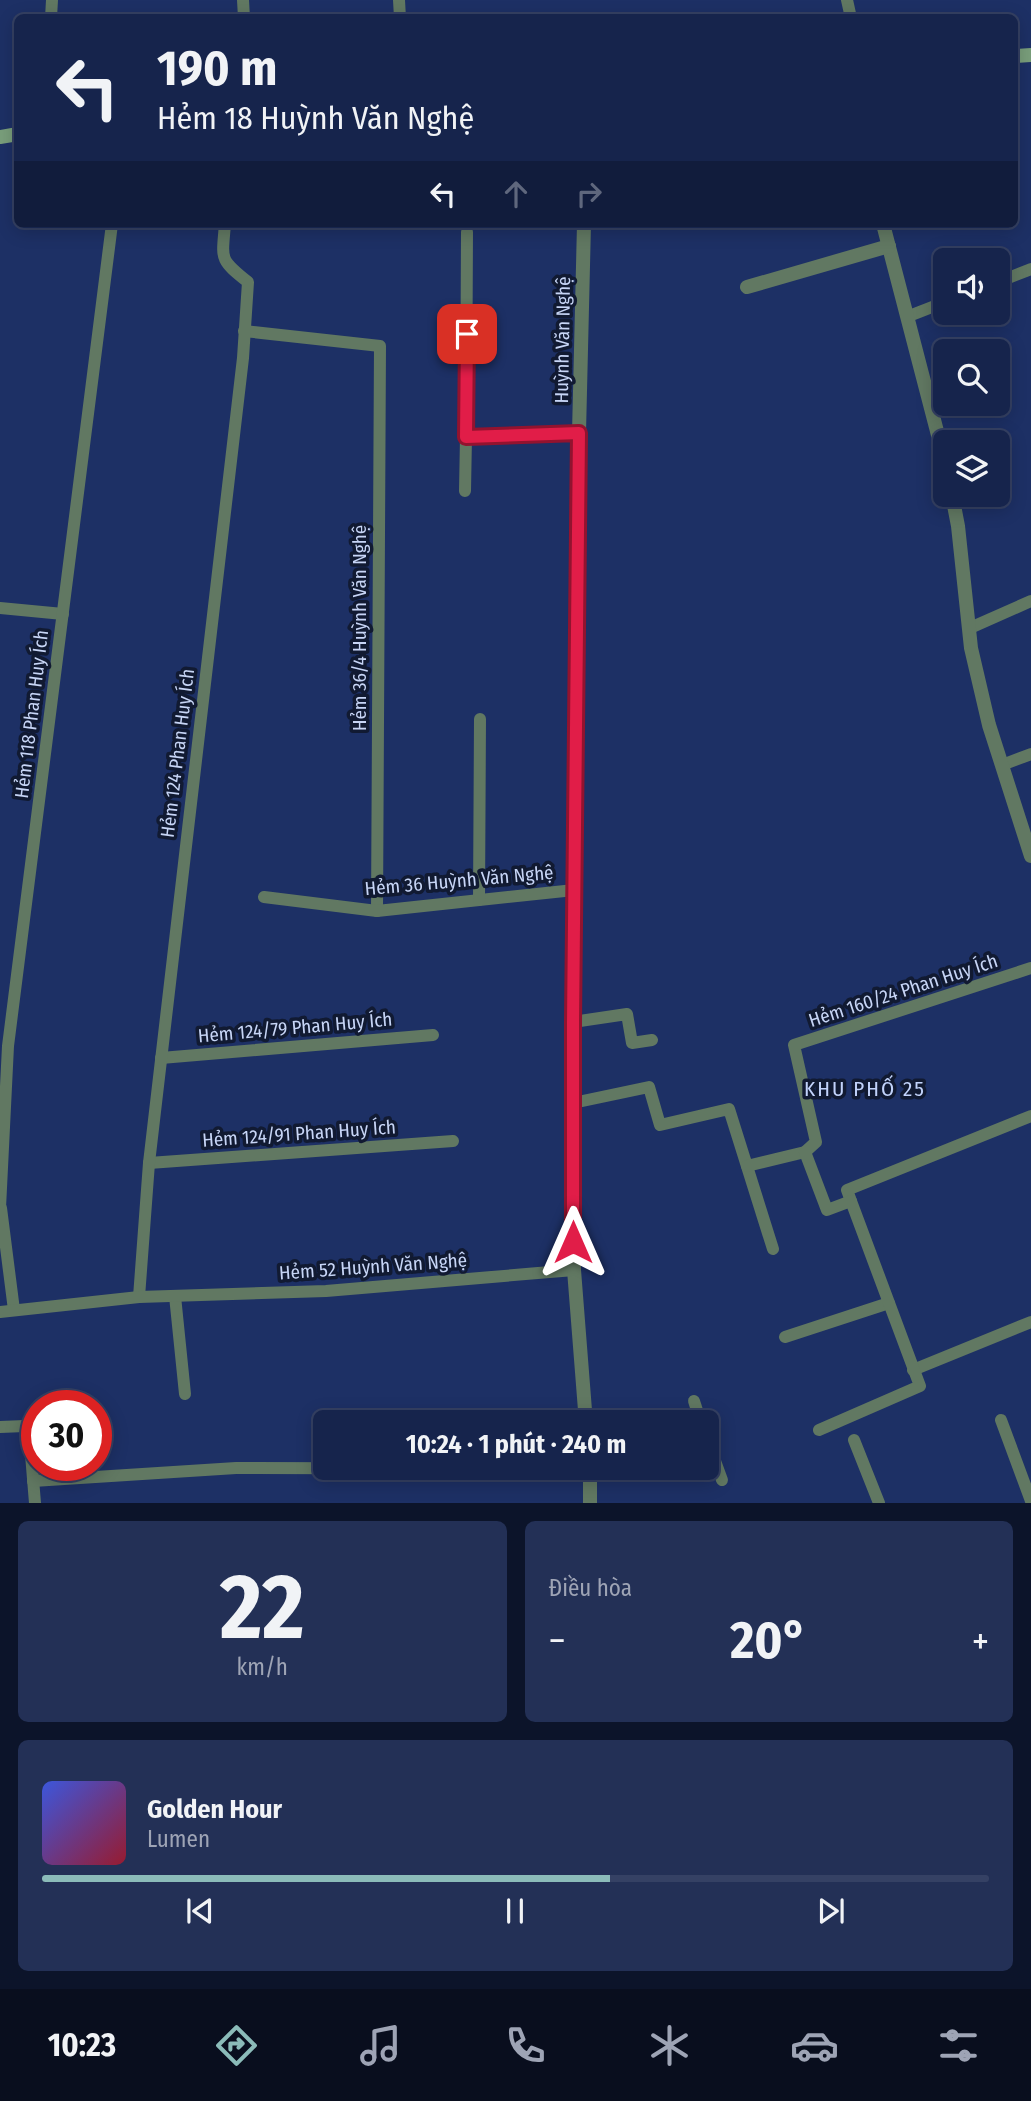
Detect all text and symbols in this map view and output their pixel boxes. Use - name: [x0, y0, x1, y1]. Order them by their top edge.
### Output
- text: 190 m: [157, 39, 277, 98]
- icon: left: [42, 42, 133, 133]
- text: Hẻm 18 Huỳnh Văn Nghệ: [157, 99, 474, 137]
- icon: left: [424, 175, 462, 213]
- icon: ahead: [497, 175, 535, 213]
- icon: right: [570, 175, 608, 213]
- map controls: [933, 248, 1010, 507]
- button: sound: [933, 248, 1010, 325]
- street label: Huỳnh Văn Nghệ: [550, 276, 575, 404]
- pin: [437, 304, 497, 364]
- icon: arrive: [448, 315, 486, 353]
- button: search: [933, 339, 1010, 416]
- button: layers: [933, 430, 1010, 507]
- street label: Hẻm 36/4 Huỳnh Văn Nghệ: [348, 525, 371, 731]
- street label: Hẻm 118 Phan Huy Ích: [10, 629, 53, 800]
- street label: Hẻm 124 Phan Huy Ích: [156, 667, 199, 839]
- street label: Hẻm 36 Huỳnh Văn Nghệ: [364, 861, 554, 900]
- street label: Hẻm 160/24 Phan Huy Ích: [806, 949, 1001, 1032]
- street label: Hẻm 124/79 Phan Huy Ích: [197, 1008, 393, 1047]
- district label: KHU PHỐ 25: [804, 1075, 926, 1102]
- street label: Hẻm 124/91 Phan Huy Ích: [201, 1115, 397, 1152]
- position arrow: [536, 1205, 610, 1279]
- street label: Hẻm 52 Huỳnh Văn Nghệ: [278, 1248, 468, 1285]
- speed limit sign: 30: [21, 1390, 112, 1481]
- text: 10:24 · 1 phút · 240 m: [406, 1429, 626, 1460]
- text: 22: [220, 1553, 304, 1662]
- text: Điều hòa: [549, 1574, 632, 1602]
- text: 20°: [730, 1609, 807, 1672]
- text: −: [549, 1618, 566, 1664]
- text: +: [972, 1618, 989, 1664]
- text: km/h: [237, 1653, 288, 1681]
- text: Golden Hour: [147, 1794, 282, 1825]
- text: Lumen: [147, 1825, 210, 1853]
- icon: previous: [181, 1892, 219, 1930]
- icon: pause: [496, 1892, 534, 1930]
- icon: next: [812, 1892, 850, 1930]
- icon: directions: [212, 2021, 261, 2070]
- icon: music: [356, 2021, 405, 2070]
- icon: phone: [501, 2021, 550, 2070]
- icon: climate: [645, 2021, 694, 2070]
- icon: car: [790, 2021, 839, 2070]
- icon: filters: [934, 2021, 983, 2070]
- text: 10:23: [48, 2026, 116, 2064]

